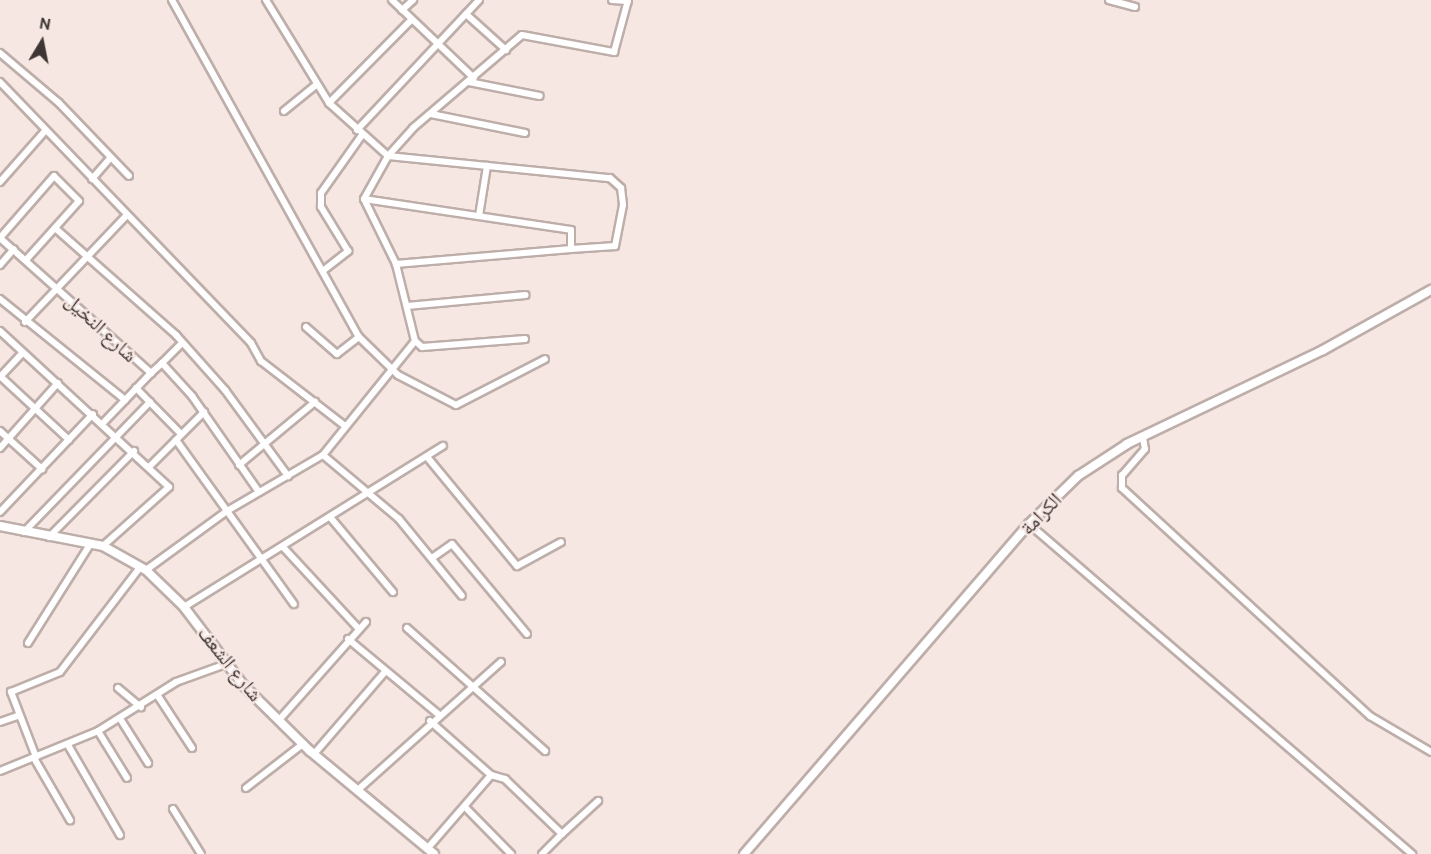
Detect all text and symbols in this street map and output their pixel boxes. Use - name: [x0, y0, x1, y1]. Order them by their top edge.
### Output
- north arrow: [12, 12, 72, 72]
- text: N: [38, 13, 52, 34]
- street label: شارع النخيل: [60, 289, 142, 367]
- street label: الكرامة: [1015, 488, 1067, 540]
- street label: شارع الشعف: [193, 622, 267, 706]

